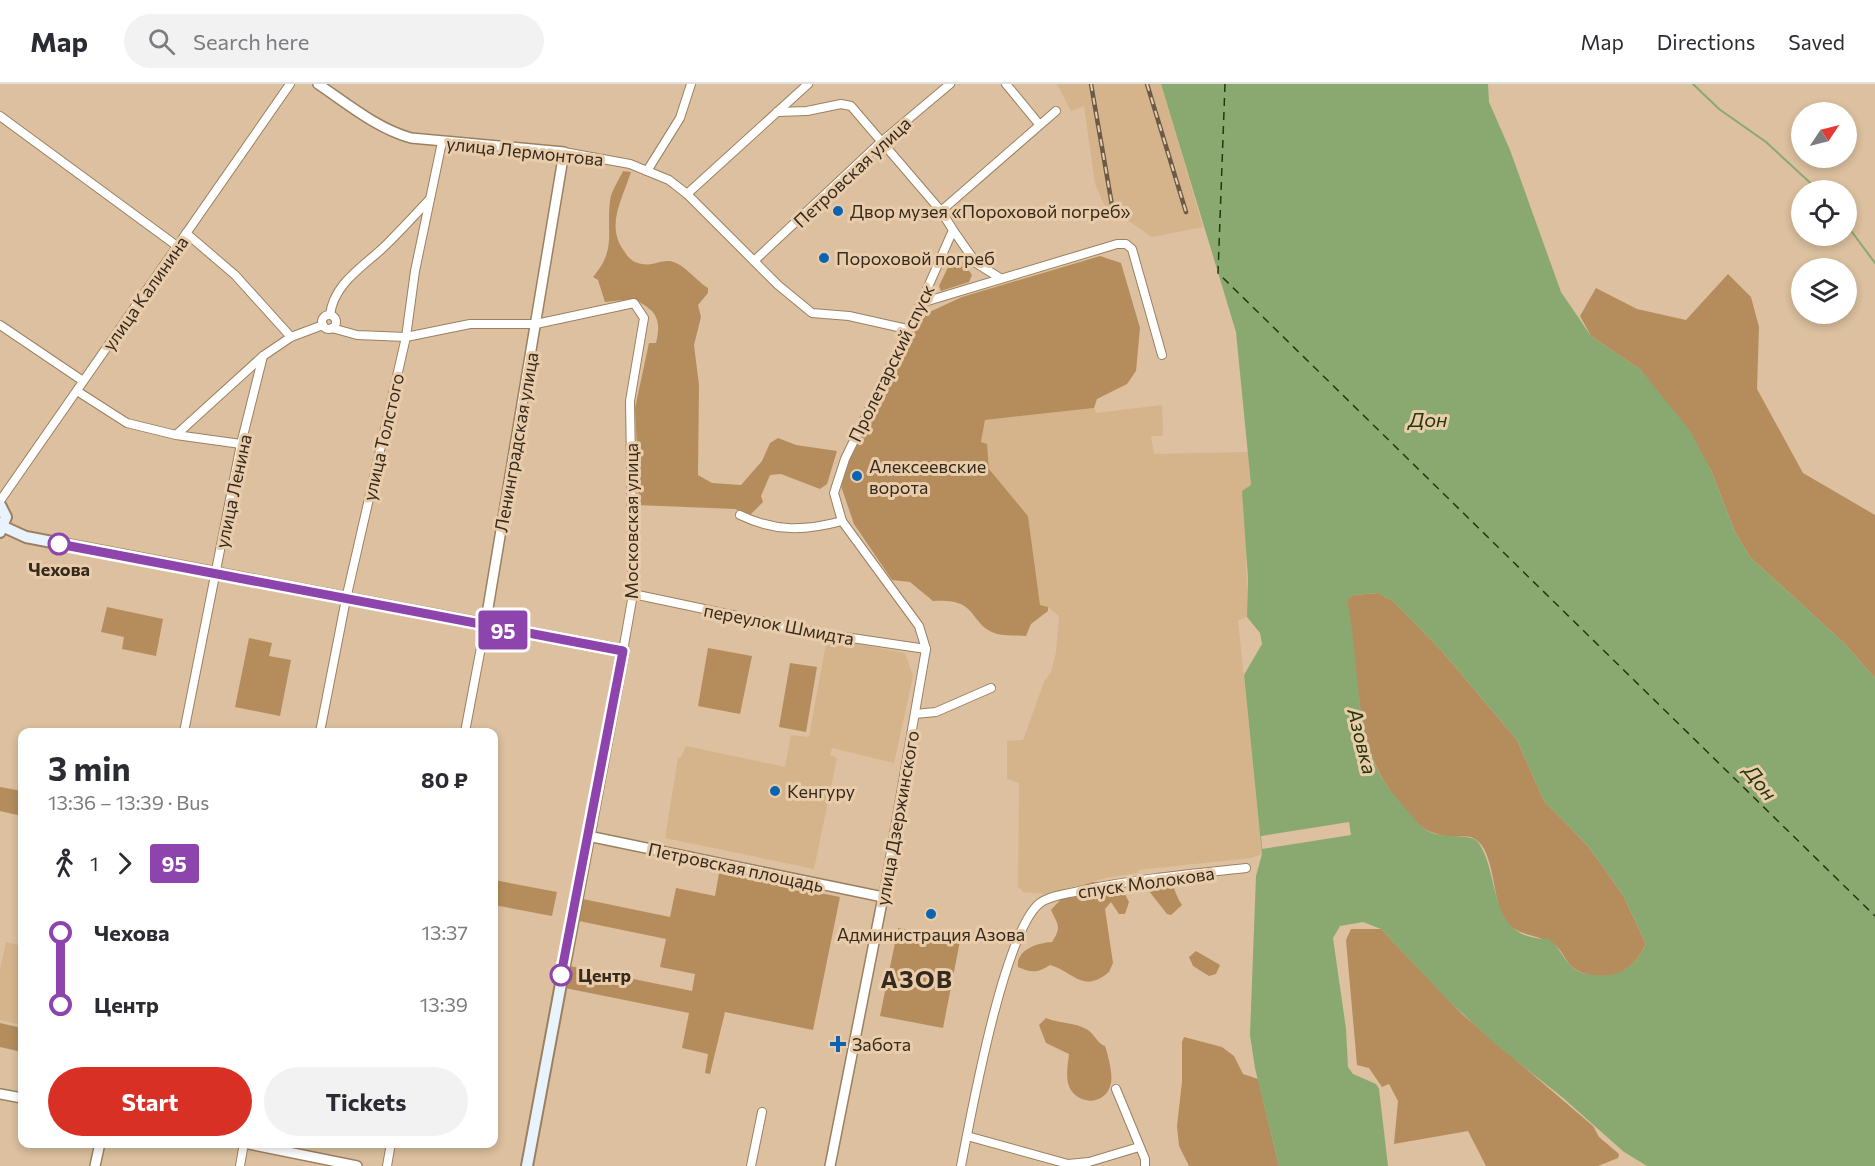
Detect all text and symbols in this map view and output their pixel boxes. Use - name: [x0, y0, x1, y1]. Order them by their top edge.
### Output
- search box: [124, 14, 544, 68]
- text: Map: [30, 24, 88, 58]
- icon: search: [145, 25, 178, 58]
- text: Search here: [193, 28, 309, 55]
- text: Map: [1581, 29, 1624, 54]
- text: Directions: [1657, 29, 1755, 54]
- text: Saved: [1788, 29, 1845, 54]
- north arrow: [1791, 102, 1857, 168]
- map controls: [1791, 102, 1857, 324]
- street label: Петровская улица: [789, 112, 915, 232]
- street label: улица Лермонтова: [445, 132, 605, 170]
- button: locate: [1791, 180, 1857, 246]
- place label: Двор музея «Пороховой погреб»: [850, 200, 1130, 222]
- marker: Двор музея «Пороховой погреб»: [831, 204, 845, 218]
- street label: улица Калинина: [97, 231, 193, 355]
- place label: Пороховой погреб: [836, 247, 995, 269]
- marker: Пороховой погреб: [817, 251, 831, 265]
- button: layers: [1791, 258, 1857, 324]
- street label: Пролетарский спуск: [843, 281, 939, 445]
- street label: Ленинградская улица: [489, 350, 543, 534]
- street label: улица Толстого: [358, 371, 408, 503]
- water label: Дон: [1406, 407, 1448, 431]
- street label: улица Ленина: [210, 432, 256, 550]
- street label: Московская улица: [620, 443, 642, 599]
- place label: Алексеевские ворота: [869, 455, 986, 498]
- marker: Алексеевские ворота: [850, 469, 864, 483]
- marker: Чехова: [48, 533, 70, 555]
- place label: Чехова: [28, 558, 90, 580]
- street label: переулок Шмидта: [702, 599, 856, 649]
- line badge: 95: [476, 610, 530, 650]
- text: 95: [490, 618, 516, 643]
- water label: Азовка: [1343, 705, 1383, 776]
- street label: улица Дзержинского: [871, 729, 923, 907]
- text: 3 min: [48, 747, 131, 788]
- water label: Дон: [1738, 758, 1782, 805]
- text: 80 ₽: [421, 766, 468, 793]
- place label: Кенгуру: [787, 780, 855, 802]
- marker: Кенгуру: [768, 784, 782, 798]
- text: 13:36 – 13:39 · Bus: [48, 790, 209, 814]
- street label: Петровская площадь: [646, 838, 826, 896]
- icon: walk: [48, 847, 81, 880]
- icon: forward: [108, 847, 141, 880]
- text: 1: [90, 851, 99, 875]
- text: 95: [162, 851, 187, 876]
- street label: спуск Молокова: [1076, 862, 1216, 902]
- marker: Администрация Азова: [924, 907, 938, 921]
- text: Чехова: [94, 919, 169, 946]
- text: 13:37: [421, 920, 468, 944]
- place label: Администрация Азова: [837, 923, 1025, 945]
- marker: Центр: [550, 964, 572, 986]
- place label: Центр: [578, 964, 631, 986]
- district label: АЗОВ: [881, 964, 953, 993]
- text: Центр: [94, 991, 159, 1018]
- text: 13:39: [420, 992, 468, 1016]
- place label: Забота: [852, 1033, 911, 1055]
- marker: Забота: [829, 1035, 847, 1053]
- button: Start: [48, 1067, 252, 1136]
- button: Tickets: [264, 1067, 468, 1136]

